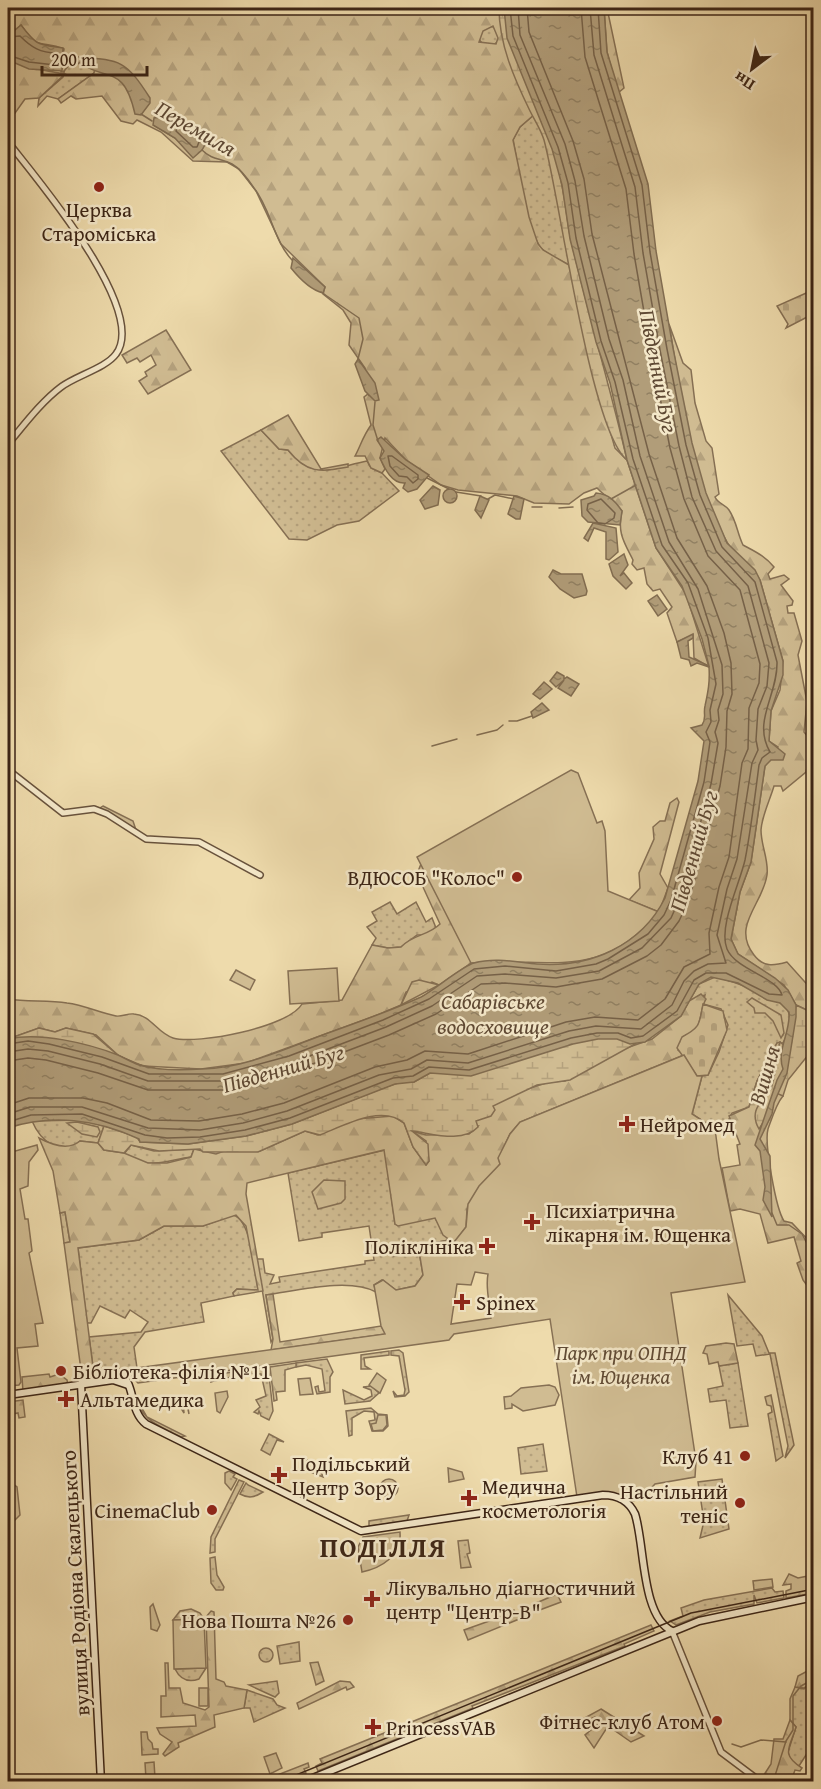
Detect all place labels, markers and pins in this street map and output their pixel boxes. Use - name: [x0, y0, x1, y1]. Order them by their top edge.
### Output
- marker: Церква Староміська: [92, 180, 106, 194]
- place label: Церква Староміська: [42, 194, 156, 249]
- place label: ВДЮСОБ "Колос": [347, 862, 505, 893]
- marker: ВДЮСОБ "Колос": [510, 870, 524, 884]
- place label: Нейромед: [640, 1109, 735, 1140]
- marker: Нейромед: [618, 1115, 636, 1133]
- place label: Психіатрична лікарня ім. Ющенка: [546, 1195, 731, 1250]
- marker: Психіатрична лікарня ім. Ющенка: [523, 1213, 541, 1231]
- place label: Поліклініка: [365, 1231, 474, 1262]
- marker: Поліклініка: [478, 1237, 496, 1255]
- place label: Spinex: [476, 1287, 536, 1318]
- marker: Spinex: [453, 1293, 471, 1311]
- place label: Бібліотека-філія №11: [73, 1356, 271, 1387]
- marker: Бібліотека-філія №11: [54, 1364, 68, 1378]
- place label: Альтамедика: [80, 1384, 204, 1415]
- marker: Альтамедика: [57, 1390, 75, 1408]
- place label: Клуб 41: [662, 1441, 733, 1472]
- place label: Подільський Центр Зору: [292, 1448, 410, 1503]
- marker: Клуб 41: [738, 1449, 752, 1463]
- marker: Подільський Центр Зору: [270, 1466, 288, 1484]
- place label: Медична косметологія: [482, 1471, 607, 1526]
- place label: Настільний теніс: [620, 1476, 728, 1531]
- marker: Медична косметологія: [460, 1489, 478, 1507]
- place label: CinemaClub: [94, 1495, 200, 1526]
- marker: Настільний теніс: [733, 1496, 747, 1510]
- marker: CinemaClub: [205, 1503, 219, 1517]
- place label: Лікувально діагностичний центр "Центр-В": [386, 1572, 636, 1627]
- marker: Лікувально діагностичний центр "Центр-В": [363, 1590, 381, 1608]
- place label: Нова Пошта №26: [182, 1605, 336, 1636]
- marker: Нова Пошта №26: [341, 1613, 355, 1627]
- place label: Фітнес-клуб Атом: [540, 1706, 705, 1737]
- place label: PrincessVAB: [386, 1712, 496, 1743]
- marker: Фітнес-клуб Атом: [710, 1714, 724, 1728]
- marker: PrincessVAB: [364, 1718, 382, 1736]

